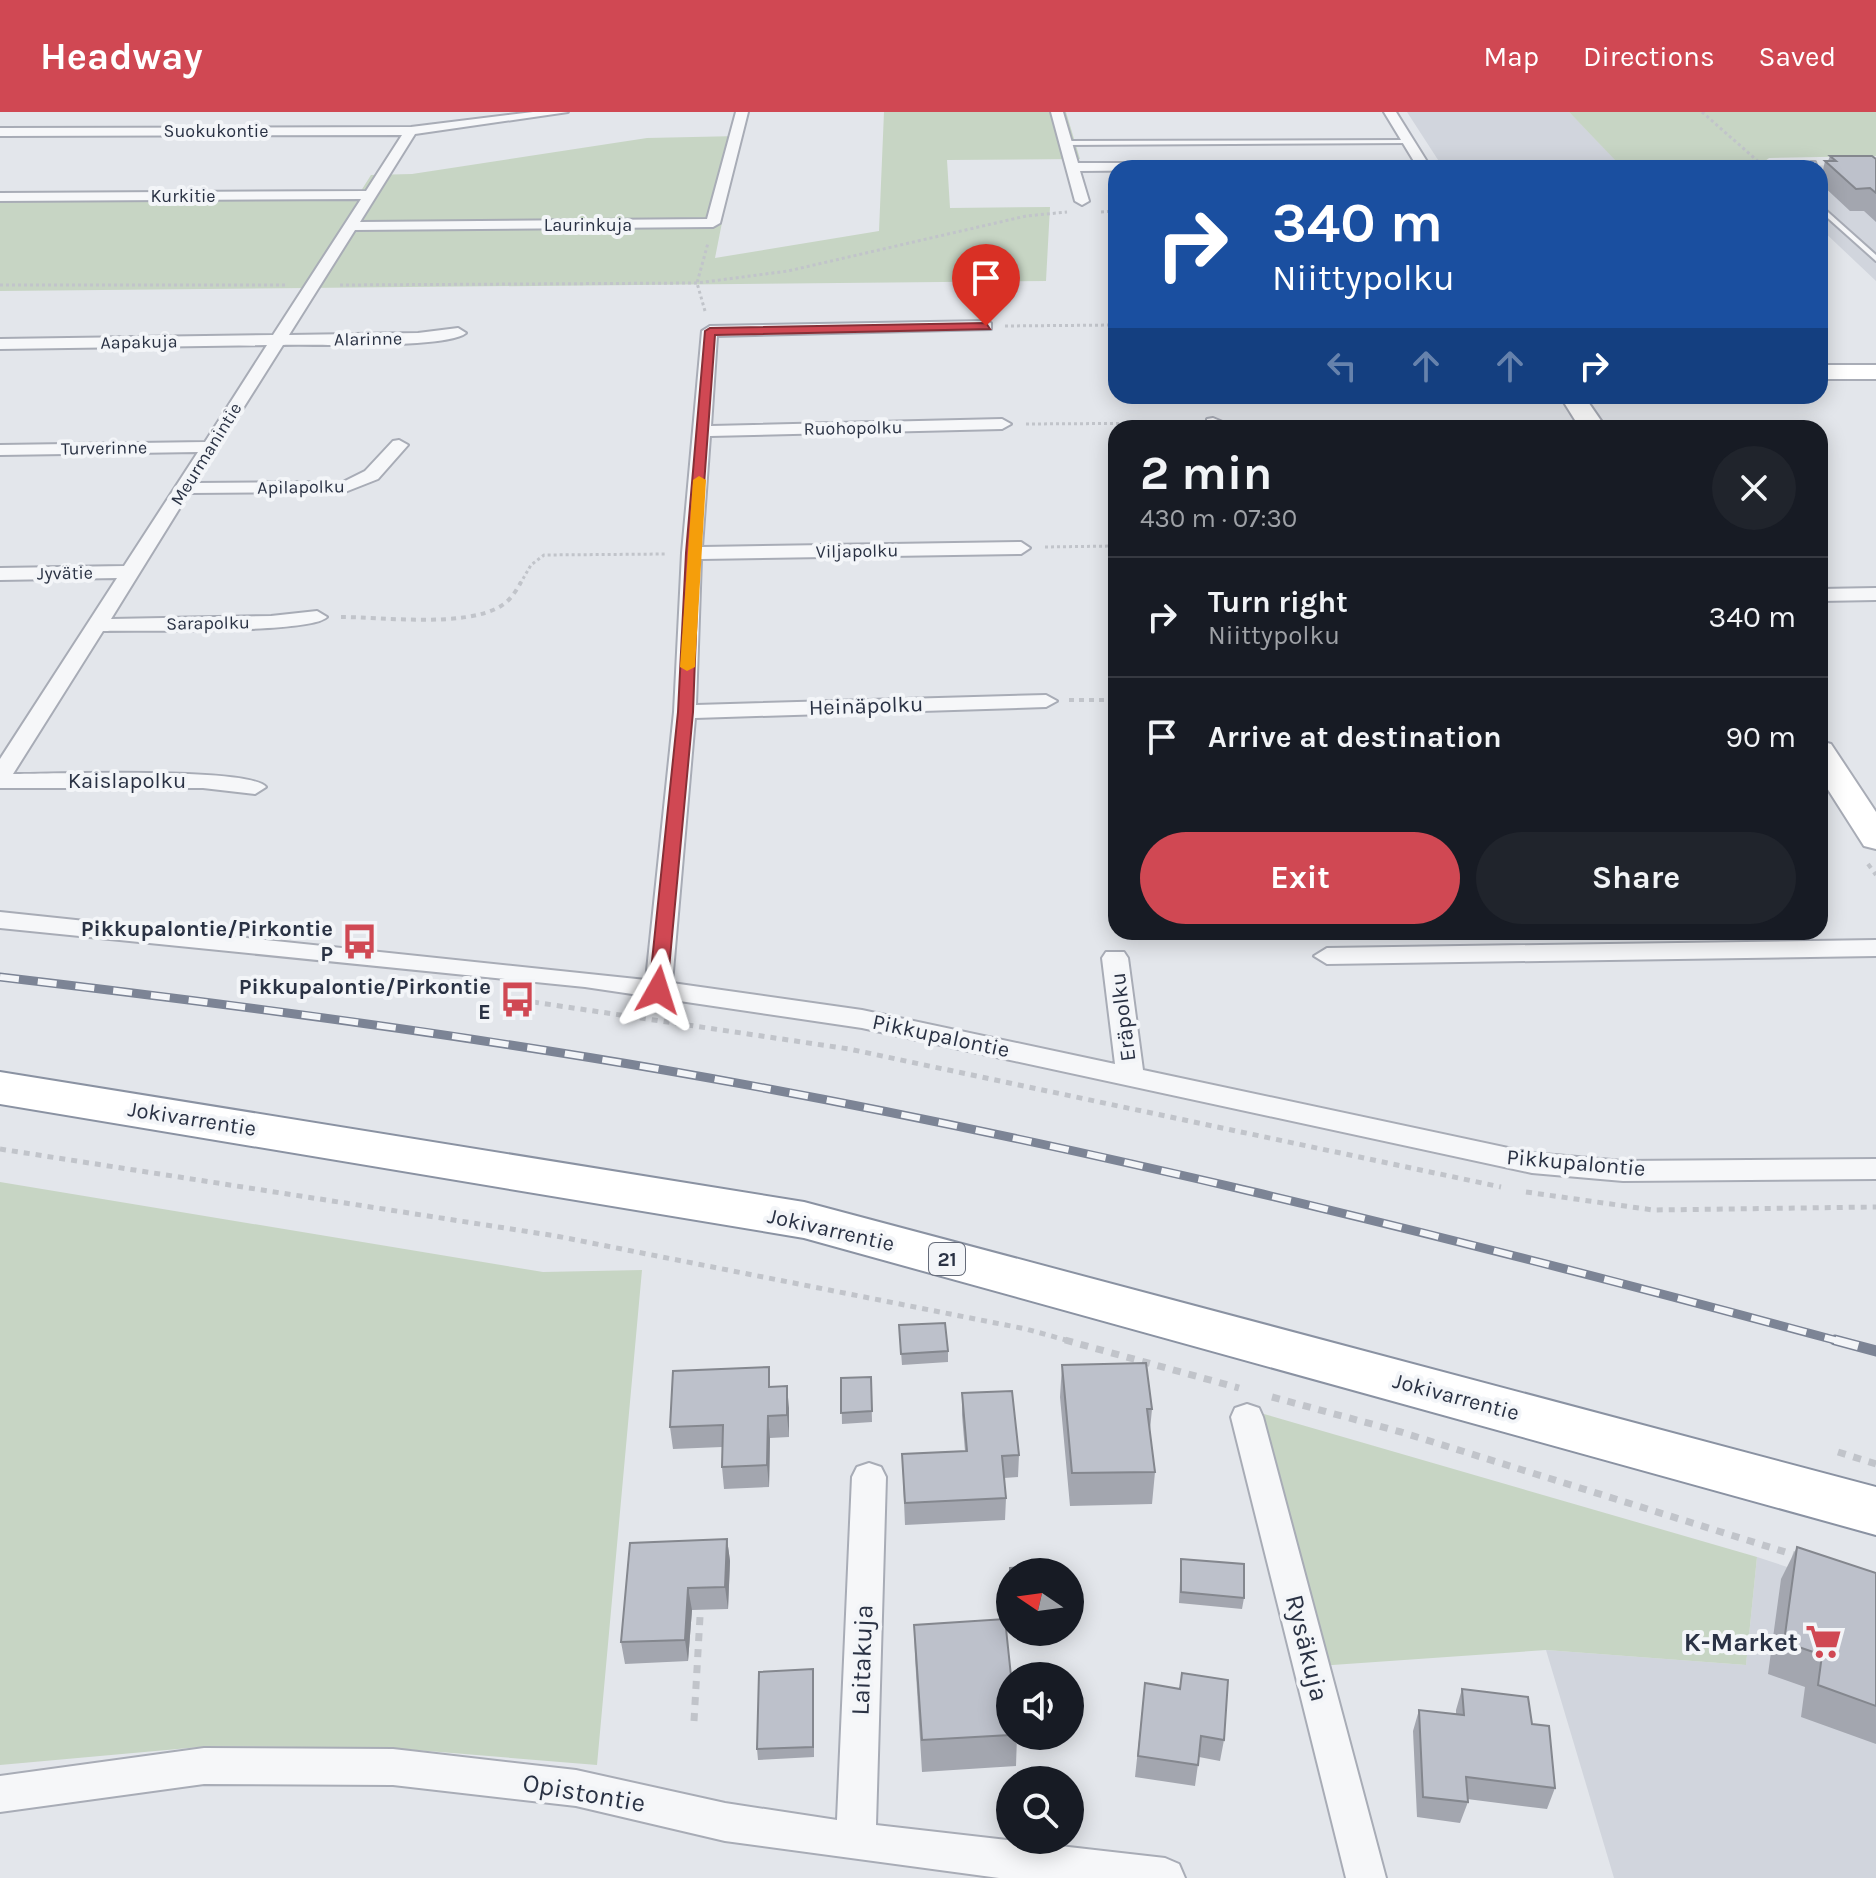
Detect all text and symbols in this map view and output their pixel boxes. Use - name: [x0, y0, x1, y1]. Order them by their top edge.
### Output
- text: Headway: [40, 34, 203, 79]
- text: Map: [1484, 40, 1539, 73]
- text: Directions: [1583, 40, 1715, 73]
- text: Saved: [1759, 40, 1836, 73]
- street label: Suokukontie: [164, 120, 268, 142]
- street label: Kurkitie: [150, 185, 216, 207]
- text: 340 m: [1272, 190, 1443, 255]
- icon: right: [1140, 192, 1244, 296]
- street label: Laurinkuja: [544, 214, 632, 236]
- pin: [952, 244, 1020, 326]
- icon: arrive: [964, 256, 1008, 300]
- text: Niittypolku: [1272, 257, 1455, 299]
- street label: Alarinne: [334, 327, 402, 351]
- street label: Aapakuja: [100, 330, 178, 354]
- icon: left: [1320, 344, 1364, 388]
- icon: ahead: [1404, 344, 1448, 388]
- icon: ahead: [1488, 344, 1532, 388]
- icon: right: [1572, 344, 1616, 388]
- street label: Meurmanintie: [166, 399, 246, 509]
- street label: Ruohopolku: [803, 416, 903, 440]
- street label: Turverinne: [61, 436, 147, 460]
- text: 2 min: [1140, 445, 1272, 501]
- button: close: [1712, 446, 1796, 530]
- street label: Apilapolku: [257, 475, 345, 499]
- text: 430 m · 07:30: [1140, 503, 1297, 534]
- street label: Viljapolku: [816, 539, 898, 563]
- street label: Jyvätie: [37, 562, 93, 584]
- text: Turn right: [1208, 584, 1348, 620]
- icon: right: [1140, 595, 1184, 639]
- text: 340 m: [1709, 599, 1796, 635]
- street label: Sarapolku: [166, 611, 250, 635]
- text: Niittypolku: [1208, 620, 1340, 651]
- street label: Heinäpolku: [808, 691, 924, 721]
- icon: arrive: [1140, 715, 1184, 759]
- text: Arrive at destination: [1208, 719, 1502, 755]
- text: 90 m: [1726, 719, 1796, 755]
- street label: Kaislapolku: [68, 768, 186, 794]
- button: Exit: [1140, 832, 1460, 924]
- button: Share: [1476, 832, 1796, 924]
- place label: Pikkupalontie/Pirkontie P: [81, 916, 333, 967]
- bus stop icon: Pikkupalontie/Pirkontie P: [340, 923, 378, 961]
- position arrow: [616, 948, 700, 1032]
- street label: Eräpolku: [1105, 971, 1141, 1063]
- place label: Pikkupalontie/Pirkontie E: [239, 974, 491, 1025]
- bus stop icon: Pikkupalontie/Pirkontie E: [498, 981, 536, 1019]
- street label: Pikkupalontie: [870, 1009, 1012, 1063]
- street label: Jokivarrentie: [126, 1096, 258, 1142]
- street label: Pikkupalontie: [1505, 1144, 1647, 1182]
- street label: Jokivarrentie: [765, 1203, 897, 1257]
- road number: 21: [929, 1243, 965, 1275]
- street label: Jokivarrentie: [1390, 1368, 1522, 1426]
- north arrow: [996, 1558, 1084, 1646]
- map controls: [996, 1558, 1084, 1854]
- street label: Rysäkuja: [1279, 1591, 1335, 1705]
- street label: Laitakuja: [845, 1604, 879, 1716]
- supermarket icon: K-Market: [1805, 1623, 1843, 1661]
- place label: K-Market: [1684, 1627, 1798, 1658]
- button: sound: [996, 1662, 1084, 1750]
- button: search: [996, 1766, 1084, 1854]
- street label: Opistontie: [520, 1767, 648, 1819]

